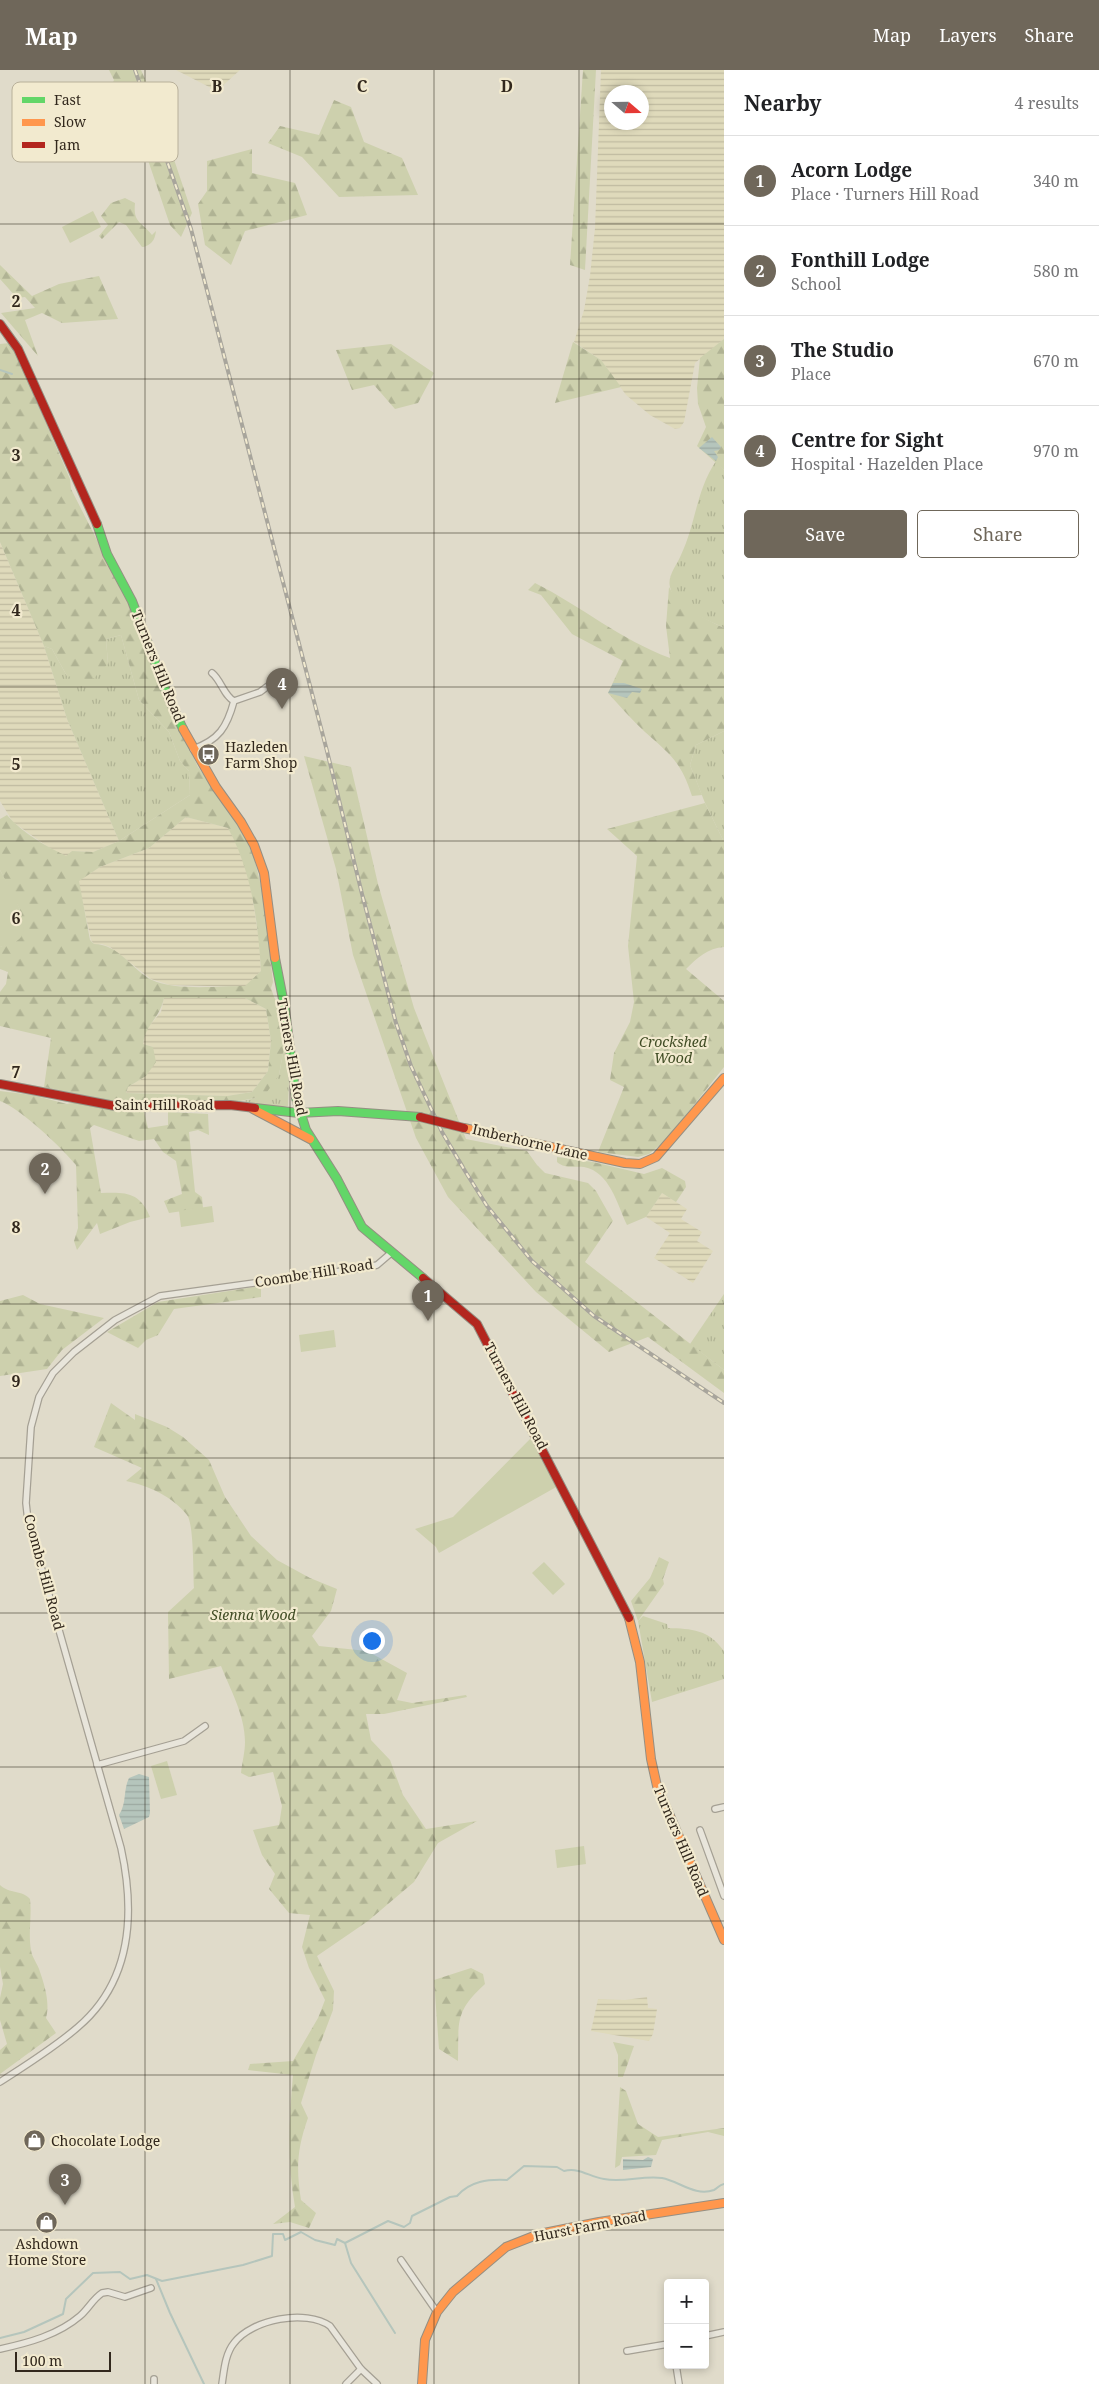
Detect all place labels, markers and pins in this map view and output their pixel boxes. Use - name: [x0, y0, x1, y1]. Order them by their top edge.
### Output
- pin: 4: [266, 668, 298, 709]
- place label: Hazleden Farm Shop: [225, 737, 297, 772]
- bus stop icon: Hazleden Farm Shop: [197, 743, 221, 767]
- pin: 2: [29, 1153, 61, 1194]
- pin: 1: [412, 1280, 444, 1321]
- shop icon: Chocolate Lodge: [23, 2129, 47, 2153]
- place label: Chocolate Lodge: [51, 2131, 160, 2150]
- pin: 3: [49, 2164, 81, 2205]
- shop icon: Ashdown Home Store: [35, 2210, 59, 2234]
- place label: Ashdown Home Store: [8, 2234, 86, 2269]

